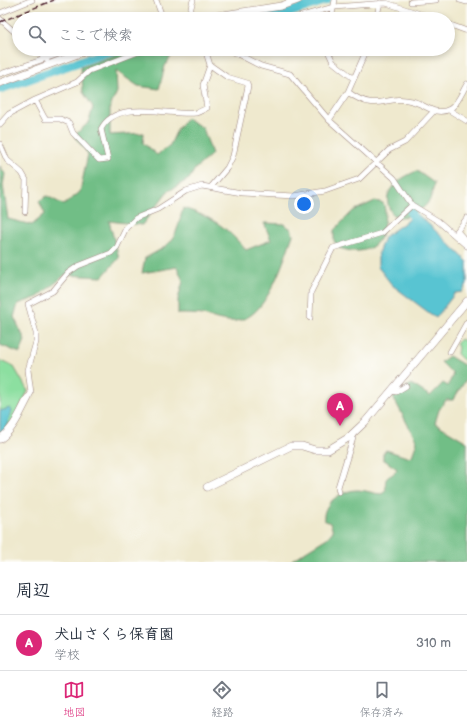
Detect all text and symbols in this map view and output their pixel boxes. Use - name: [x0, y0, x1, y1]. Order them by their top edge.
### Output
- search box: [12, 12, 455, 56]
- icon: search: [26, 23, 48, 45]
- text: ここで検索: [58, 26, 133, 45]
- your location: [294, 194, 314, 214]
- pin: A: [327, 393, 353, 426]
- text: 周辺: [16, 581, 50, 601]
- text: 犬山さくら保育園: [54, 625, 174, 644]
- text: A: [25, 635, 33, 651]
- text: 310 m: [416, 635, 451, 651]
- text: 学校: [54, 647, 80, 663]
- tab: 地図: [63, 679, 85, 719]
- tab: 経路: [211, 679, 233, 719]
- tab: 保存済み: [360, 679, 404, 719]

